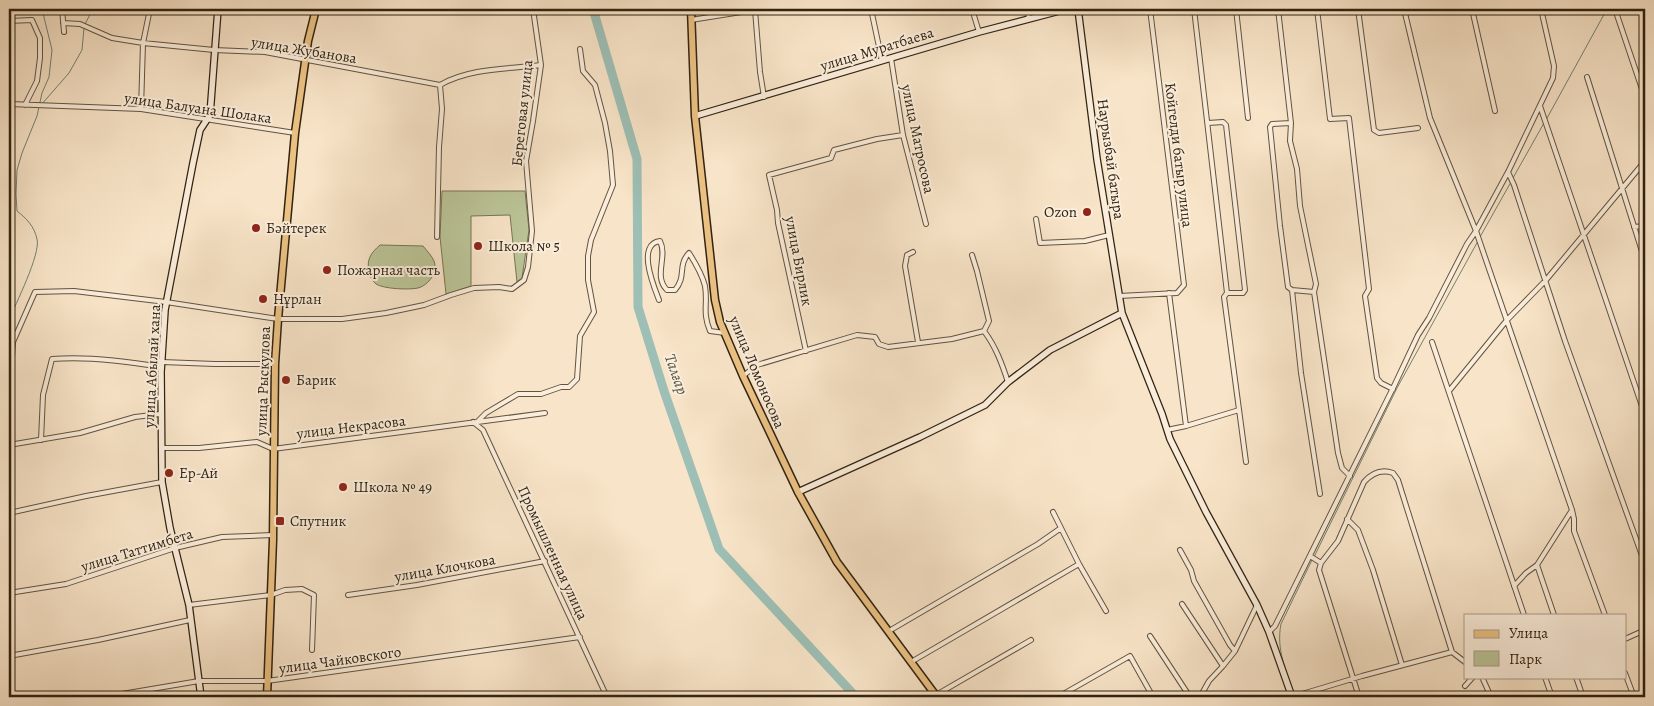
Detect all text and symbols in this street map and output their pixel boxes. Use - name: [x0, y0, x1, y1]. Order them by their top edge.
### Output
- street label: улица Муратбаева: [817, 22, 936, 76]
- street label: улица Жубанова: [249, 32, 358, 68]
- street label: Береговая улица: [506, 59, 538, 167]
- street label: Койгелди батыр улица: [1160, 81, 1198, 229]
- street label: улица Матросова: [896, 82, 939, 195]
- street label: улица Балуана Шолака: [122, 88, 273, 128]
- street label: Наурызбай батыра: [1093, 97, 1129, 221]
- place label: Ozon: [1044, 202, 1077, 222]
- marker: Ozon: [1081, 206, 1093, 218]
- street label: улица Бирлик: [780, 213, 818, 308]
- place label: Бәйтерек: [266, 218, 327, 238]
- marker: Бәйтерек: [250, 222, 262, 234]
- place label: Школа № 5: [488, 236, 560, 256]
- marker: Школа № 5: [472, 240, 484, 252]
- place label: Пожарная часть: [337, 260, 441, 280]
- marker: Пожарная часть: [321, 264, 333, 276]
- place label: Нұрлан: [273, 289, 322, 309]
- marker: Нұрлан: [257, 293, 269, 305]
- street label: улица Абылай хана: [139, 304, 165, 429]
- street label: улица Ломоносова: [724, 312, 790, 431]
- street label: улица Рыскулова: [251, 326, 275, 437]
- water label: Талғар: [659, 351, 693, 398]
- place label: Барик: [296, 370, 337, 390]
- marker: Барик: [280, 374, 292, 386]
- street label: улица Некрасова: [294, 410, 407, 444]
- place label: Ер-Ай: [179, 463, 218, 483]
- marker: Ер-Ай: [163, 467, 175, 479]
- place label: Школа № 49: [353, 477, 432, 497]
- marker: Школа № 49: [337, 481, 349, 493]
- street label: Промышленная улица: [513, 483, 593, 623]
- place label: Спутник: [290, 511, 347, 531]
- marker: Спутник: [274, 515, 286, 527]
- street label: улица Таттимбета: [78, 523, 196, 577]
- street label: улица Клочкова: [392, 549, 497, 587]
- legend: [1464, 614, 1626, 678]
- text: Улица: [1509, 623, 1548, 643]
- street label: улица Чайковского: [277, 642, 402, 679]
- text: Парк: [1509, 649, 1542, 669]

